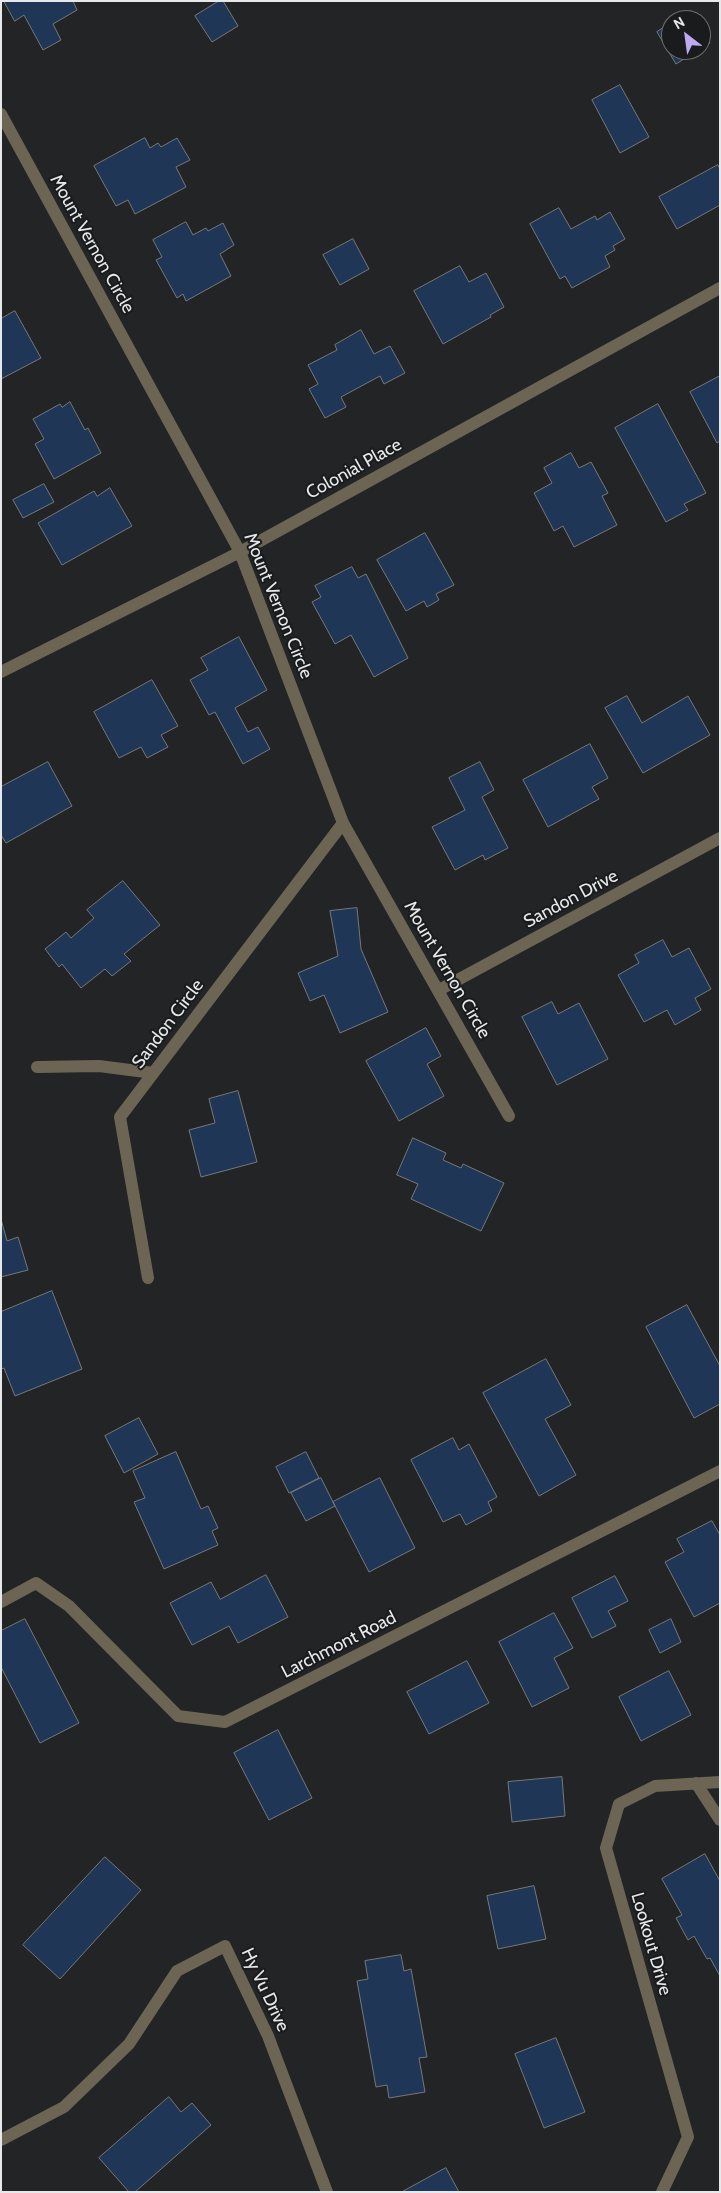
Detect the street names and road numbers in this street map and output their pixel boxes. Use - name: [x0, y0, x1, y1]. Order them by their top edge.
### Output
- street label: Mount Vernon Circle: [45, 171, 139, 317]
- street label: Colonial Place: [302, 434, 406, 504]
- street label: Mount Vernon Circle: [239, 530, 317, 682]
- street label: Sandon Drive: [520, 865, 622, 933]
- street label: Mount Vernon Circle: [399, 897, 495, 1043]
- street label: Sandon Circle: [128, 975, 208, 1073]
- street label: Larchmont Road: [278, 1607, 400, 1683]
- street label: Lookout Drive: [626, 1890, 676, 1998]
- street label: Hy Vu Drive: [236, 1945, 294, 2035]

